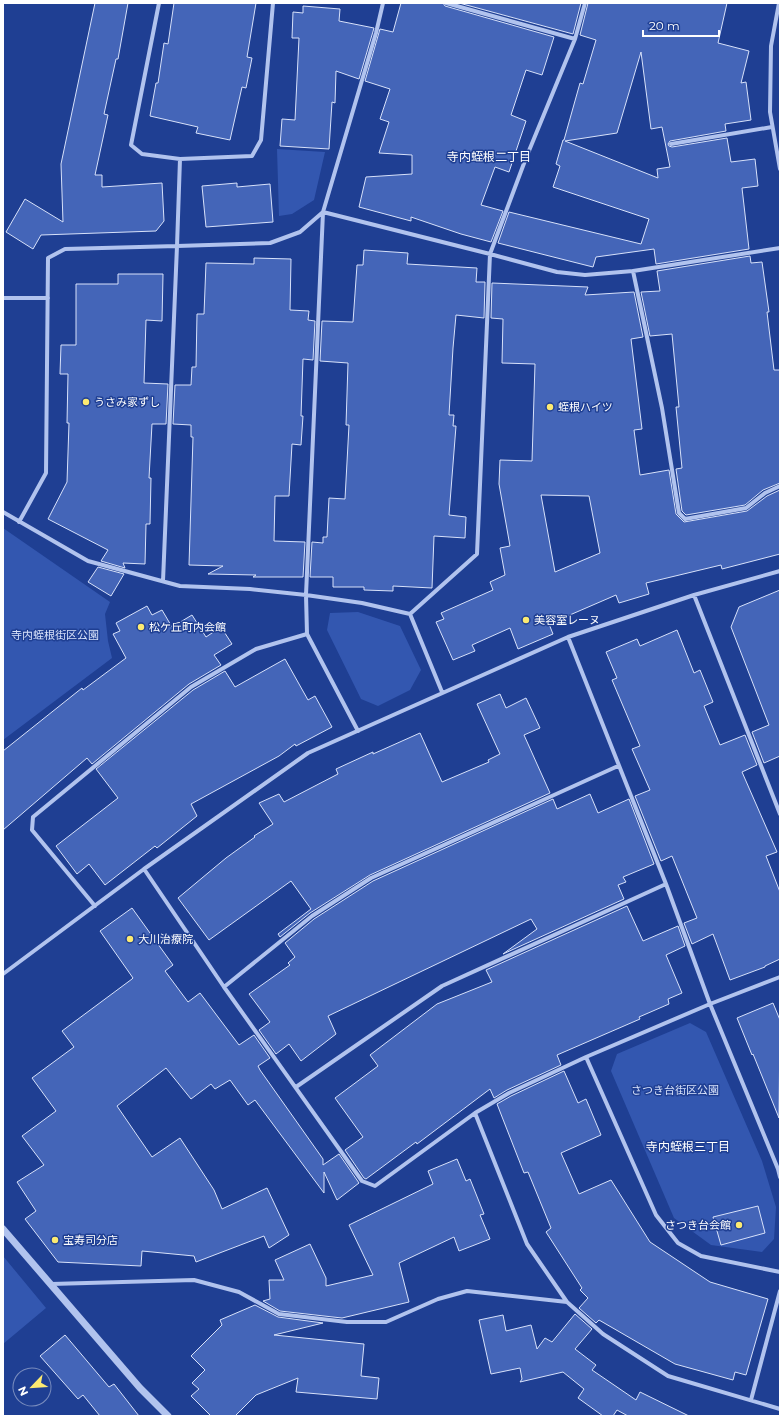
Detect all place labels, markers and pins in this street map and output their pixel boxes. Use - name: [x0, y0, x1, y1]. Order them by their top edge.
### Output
- place label: うさみ家ずし: [94, 395, 160, 409]
- marker: うさみ家ずし: [81, 397, 91, 407]
- place label: 蛭根ハイツ: [558, 400, 613, 414]
- marker: 蛭根ハイツ: [545, 402, 555, 412]
- place label: 美容室レーヌ: [534, 613, 600, 627]
- marker: 美容室レーヌ: [521, 615, 531, 625]
- place label: 松ケ丘町内会館: [149, 620, 226, 634]
- marker: 松ケ丘町内会館: [136, 622, 146, 632]
- place label: 大川治療院: [138, 932, 193, 946]
- marker: 大川治療院: [125, 934, 135, 944]
- place label: さつき台会館: [665, 1218, 731, 1232]
- marker: さつき台会館: [734, 1220, 744, 1230]
- place label: 宝寿司分店: [63, 1233, 118, 1247]
- marker: 宝寿司分店: [50, 1235, 60, 1245]

